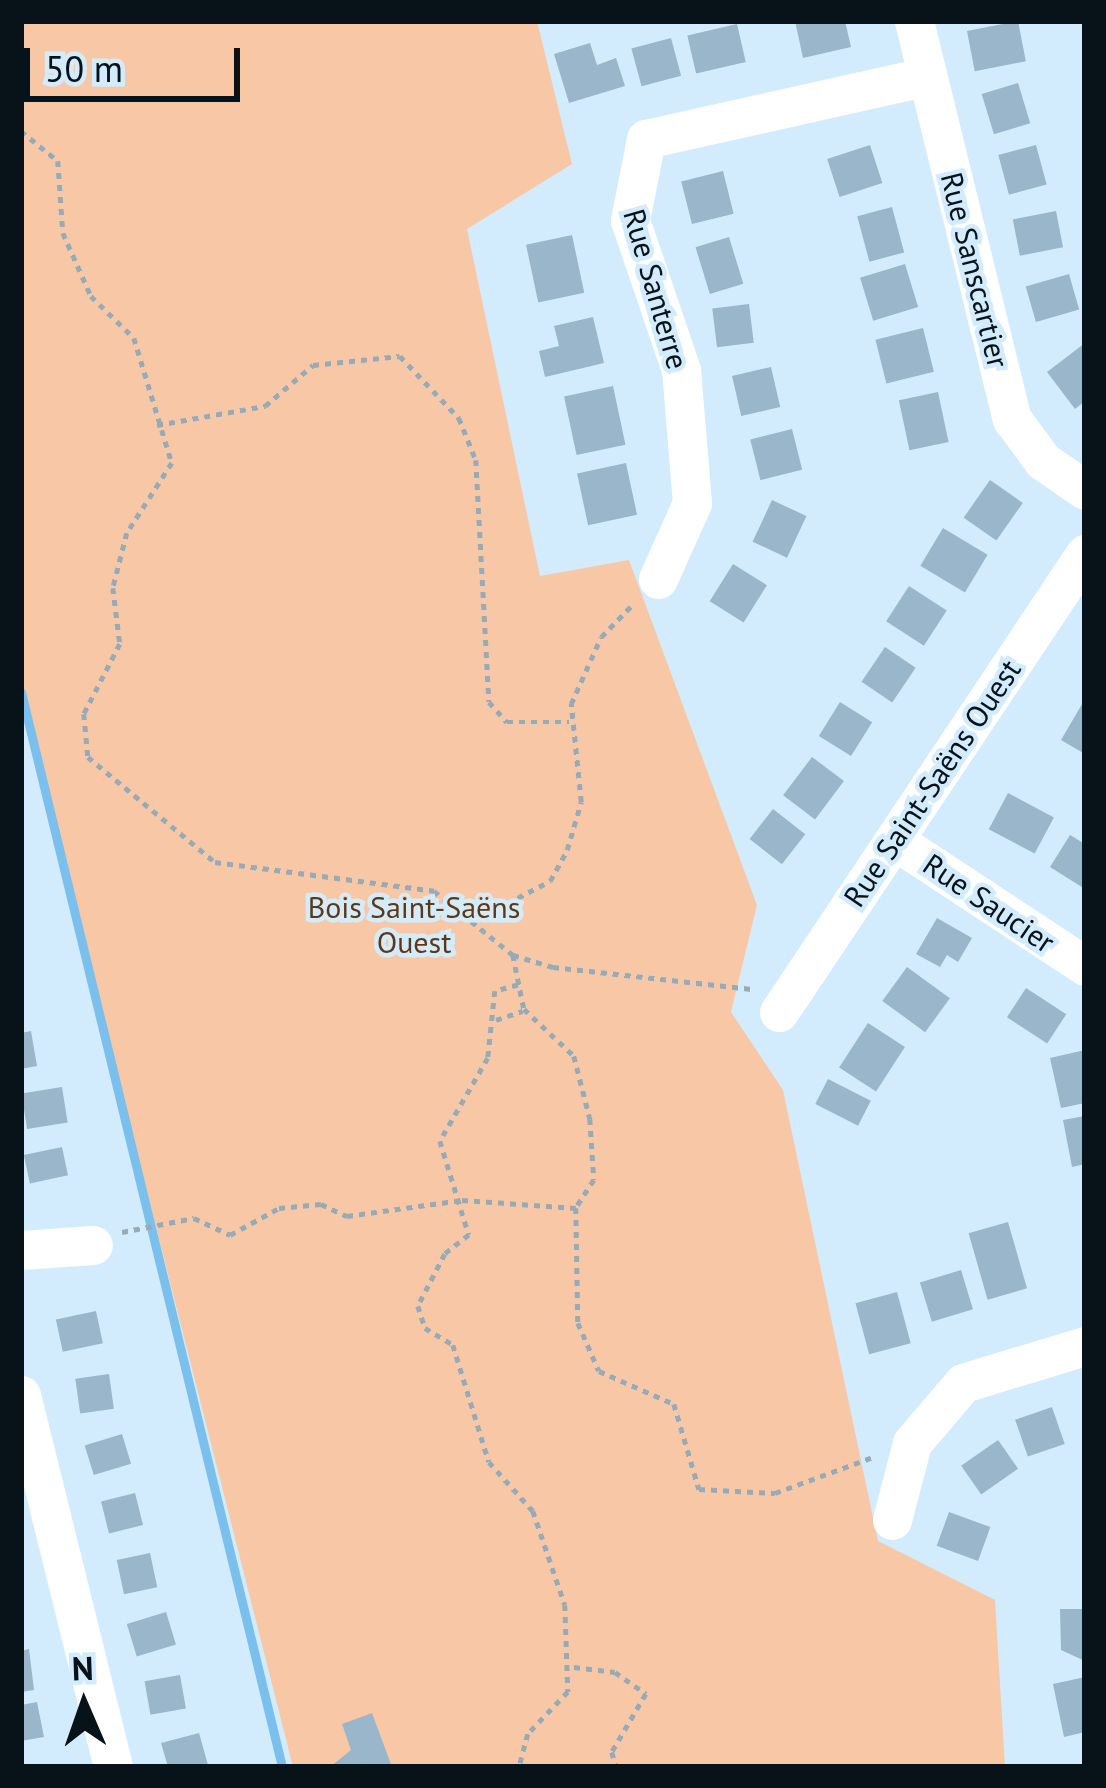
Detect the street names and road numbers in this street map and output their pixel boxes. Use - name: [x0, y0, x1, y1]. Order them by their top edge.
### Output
- street label: Rue Sanscartier: [933, 169, 1017, 371]
- street label: Rue Santerre: [616, 205, 696, 373]
- street label: Rue Saint-Saëns Ouest: [836, 653, 1028, 913]
- street label: Rue Saucier: [916, 846, 1062, 960]

